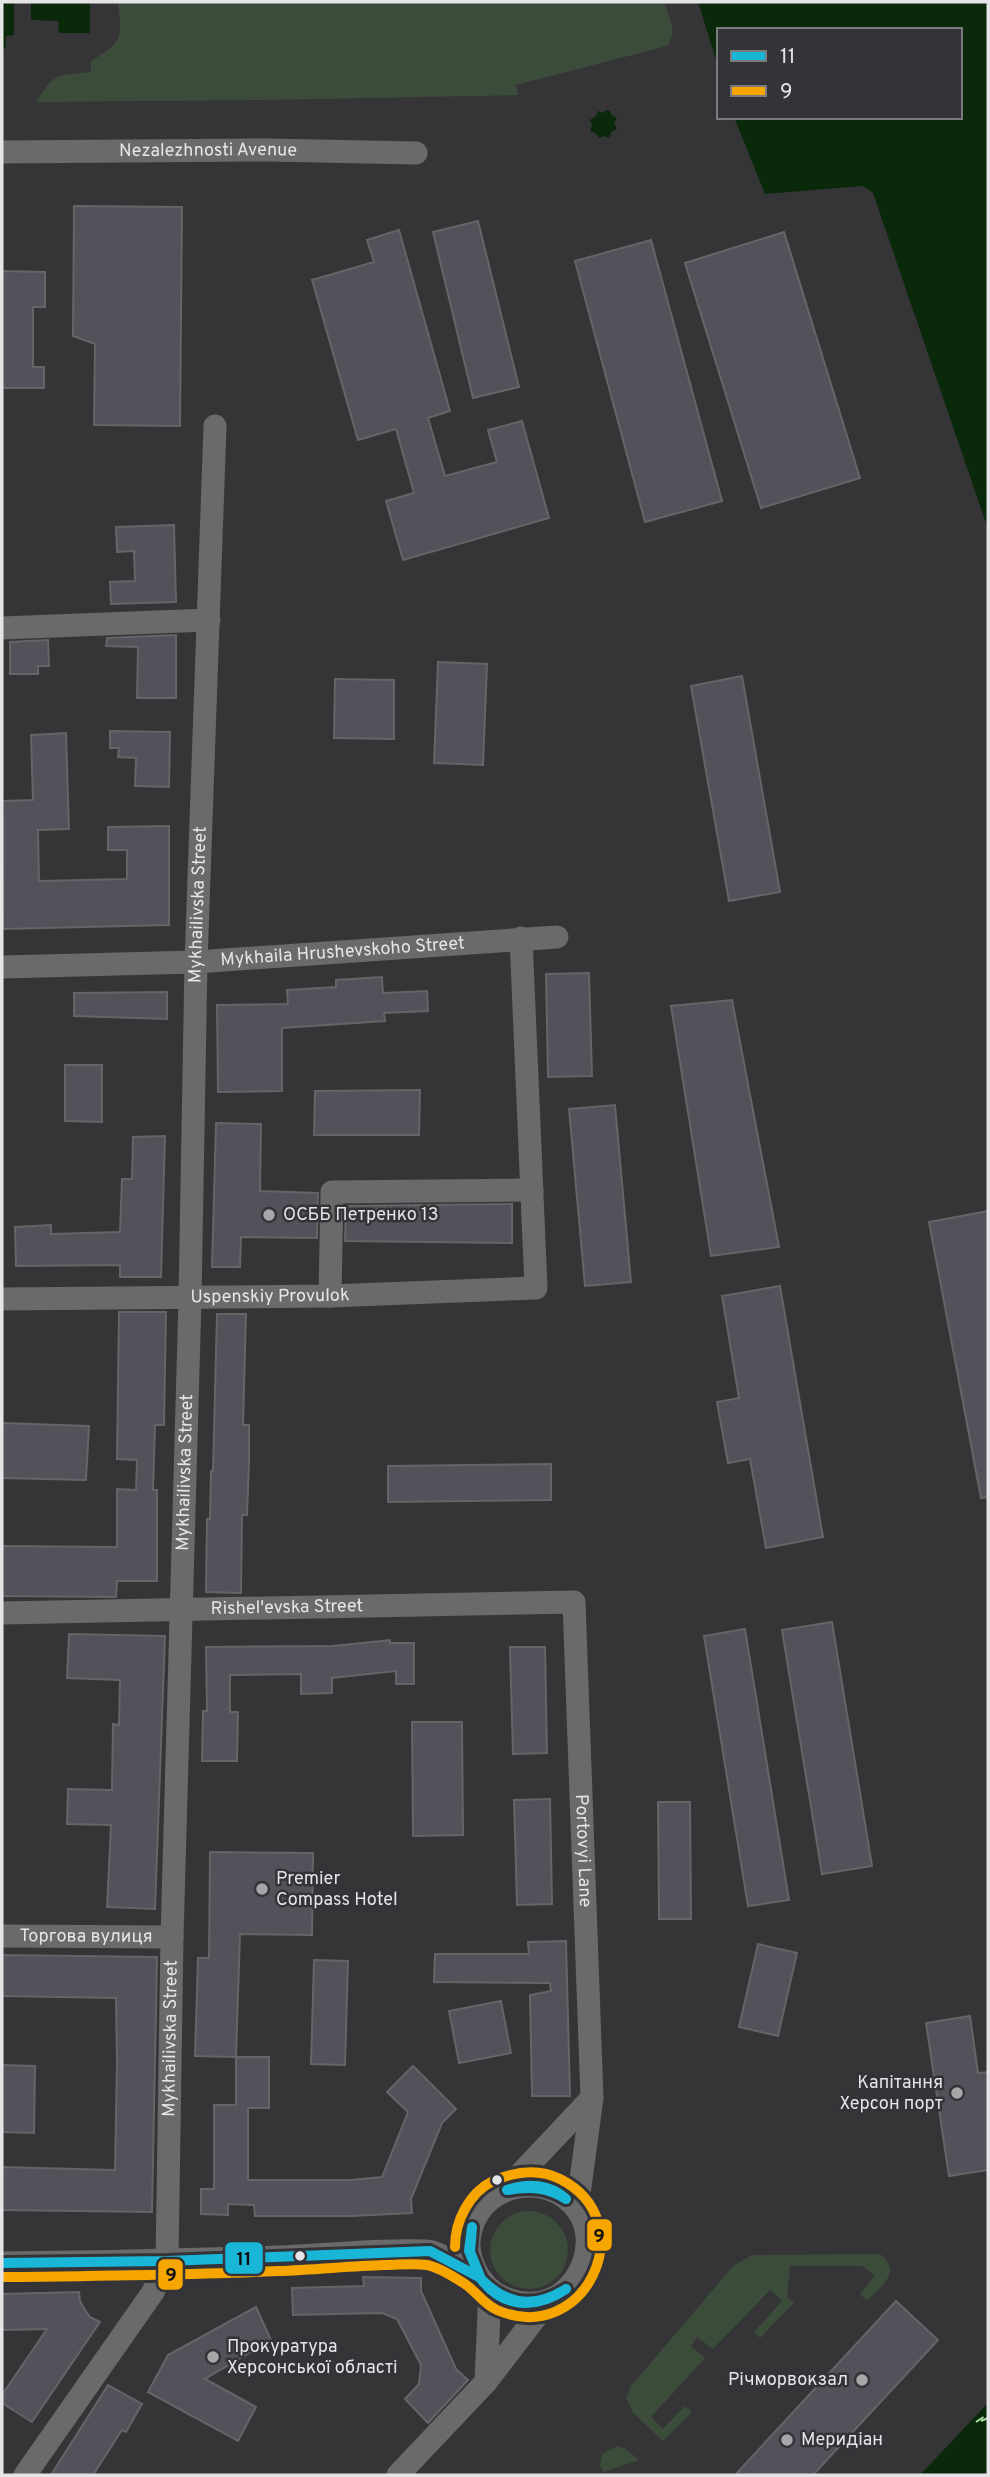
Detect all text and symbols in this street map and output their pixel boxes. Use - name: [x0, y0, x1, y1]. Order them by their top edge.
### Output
- legend: [717, 28, 962, 119]
- text: 11: [780, 44, 796, 71]
- text: 9: [780, 79, 793, 106]
- street label: Nezalezhnosti Avenue: [119, 138, 297, 163]
- street label: Mykhailivska Street: [184, 826, 212, 983]
- street label: Mykhaila Hrushevskoho Street: [220, 932, 465, 972]
- place label: ОСББ Петренко 13: [283, 1204, 439, 1227]
- marker: ОСББ Петренко 13: [261, 1207, 277, 1223]
- street label: Uspenskiy Provulok: [190, 1284, 350, 1309]
- street label: Mykhailivska Street: [171, 1394, 199, 1551]
- street label: Rishel'evska Street: [210, 1595, 364, 1620]
- street label: Portovyi Lane: [569, 1794, 597, 1908]
- place label: Premier Compass Hotel: [276, 1868, 398, 1912]
- marker: Premier Compass Hotel: [254, 1881, 270, 1897]
- street label: Торгова вулиця: [19, 1925, 153, 1948]
- street label: Mykhailivska Street: [158, 1960, 183, 2117]
- place label: Капітання Херсон порт: [839, 2072, 943, 2116]
- marker: Капітання Херсон порт: [949, 2085, 965, 2101]
- unlabelled marker: [490, 2173, 504, 2187]
- line badge: 9: [586, 2218, 613, 2252]
- text: 9: [593, 2225, 605, 2249]
- line badge: 11: [224, 2241, 264, 2275]
- text: 11: [236, 2248, 252, 2272]
- unlabelled marker: [293, 2249, 307, 2263]
- line badge: 9: [157, 2258, 184, 2291]
- text: 9: [165, 2264, 177, 2288]
- place label: Прокуратура Херсонської області: [227, 2336, 398, 2380]
- marker: Прокуратура Херсонської області: [205, 2349, 221, 2365]
- place label: Річморвокзал: [728, 2369, 848, 2392]
- marker: Річморвокзал: [854, 2372, 870, 2388]
- place label: Меридіан: [801, 2429, 883, 2452]
- marker: Меридіан: [779, 2432, 795, 2448]

